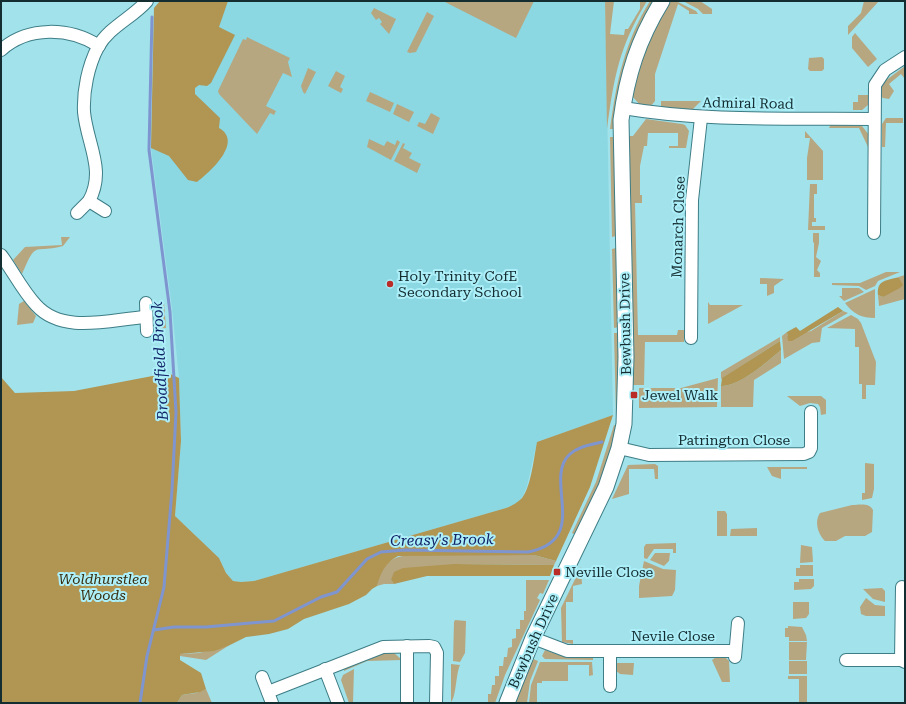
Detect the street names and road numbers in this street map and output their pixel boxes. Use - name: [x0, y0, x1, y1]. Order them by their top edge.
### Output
- street label: Admiral Road: [702, 94, 794, 112]
- street label: Monarch Close: [668, 176, 688, 278]
- street label: Bewbush Drive: [616, 273, 634, 375]
- street label: Patrington Close: [678, 432, 790, 448]
- street label: Bewbush Drive: [505, 591, 561, 691]
- street label: Nevile Close: [631, 628, 715, 644]

